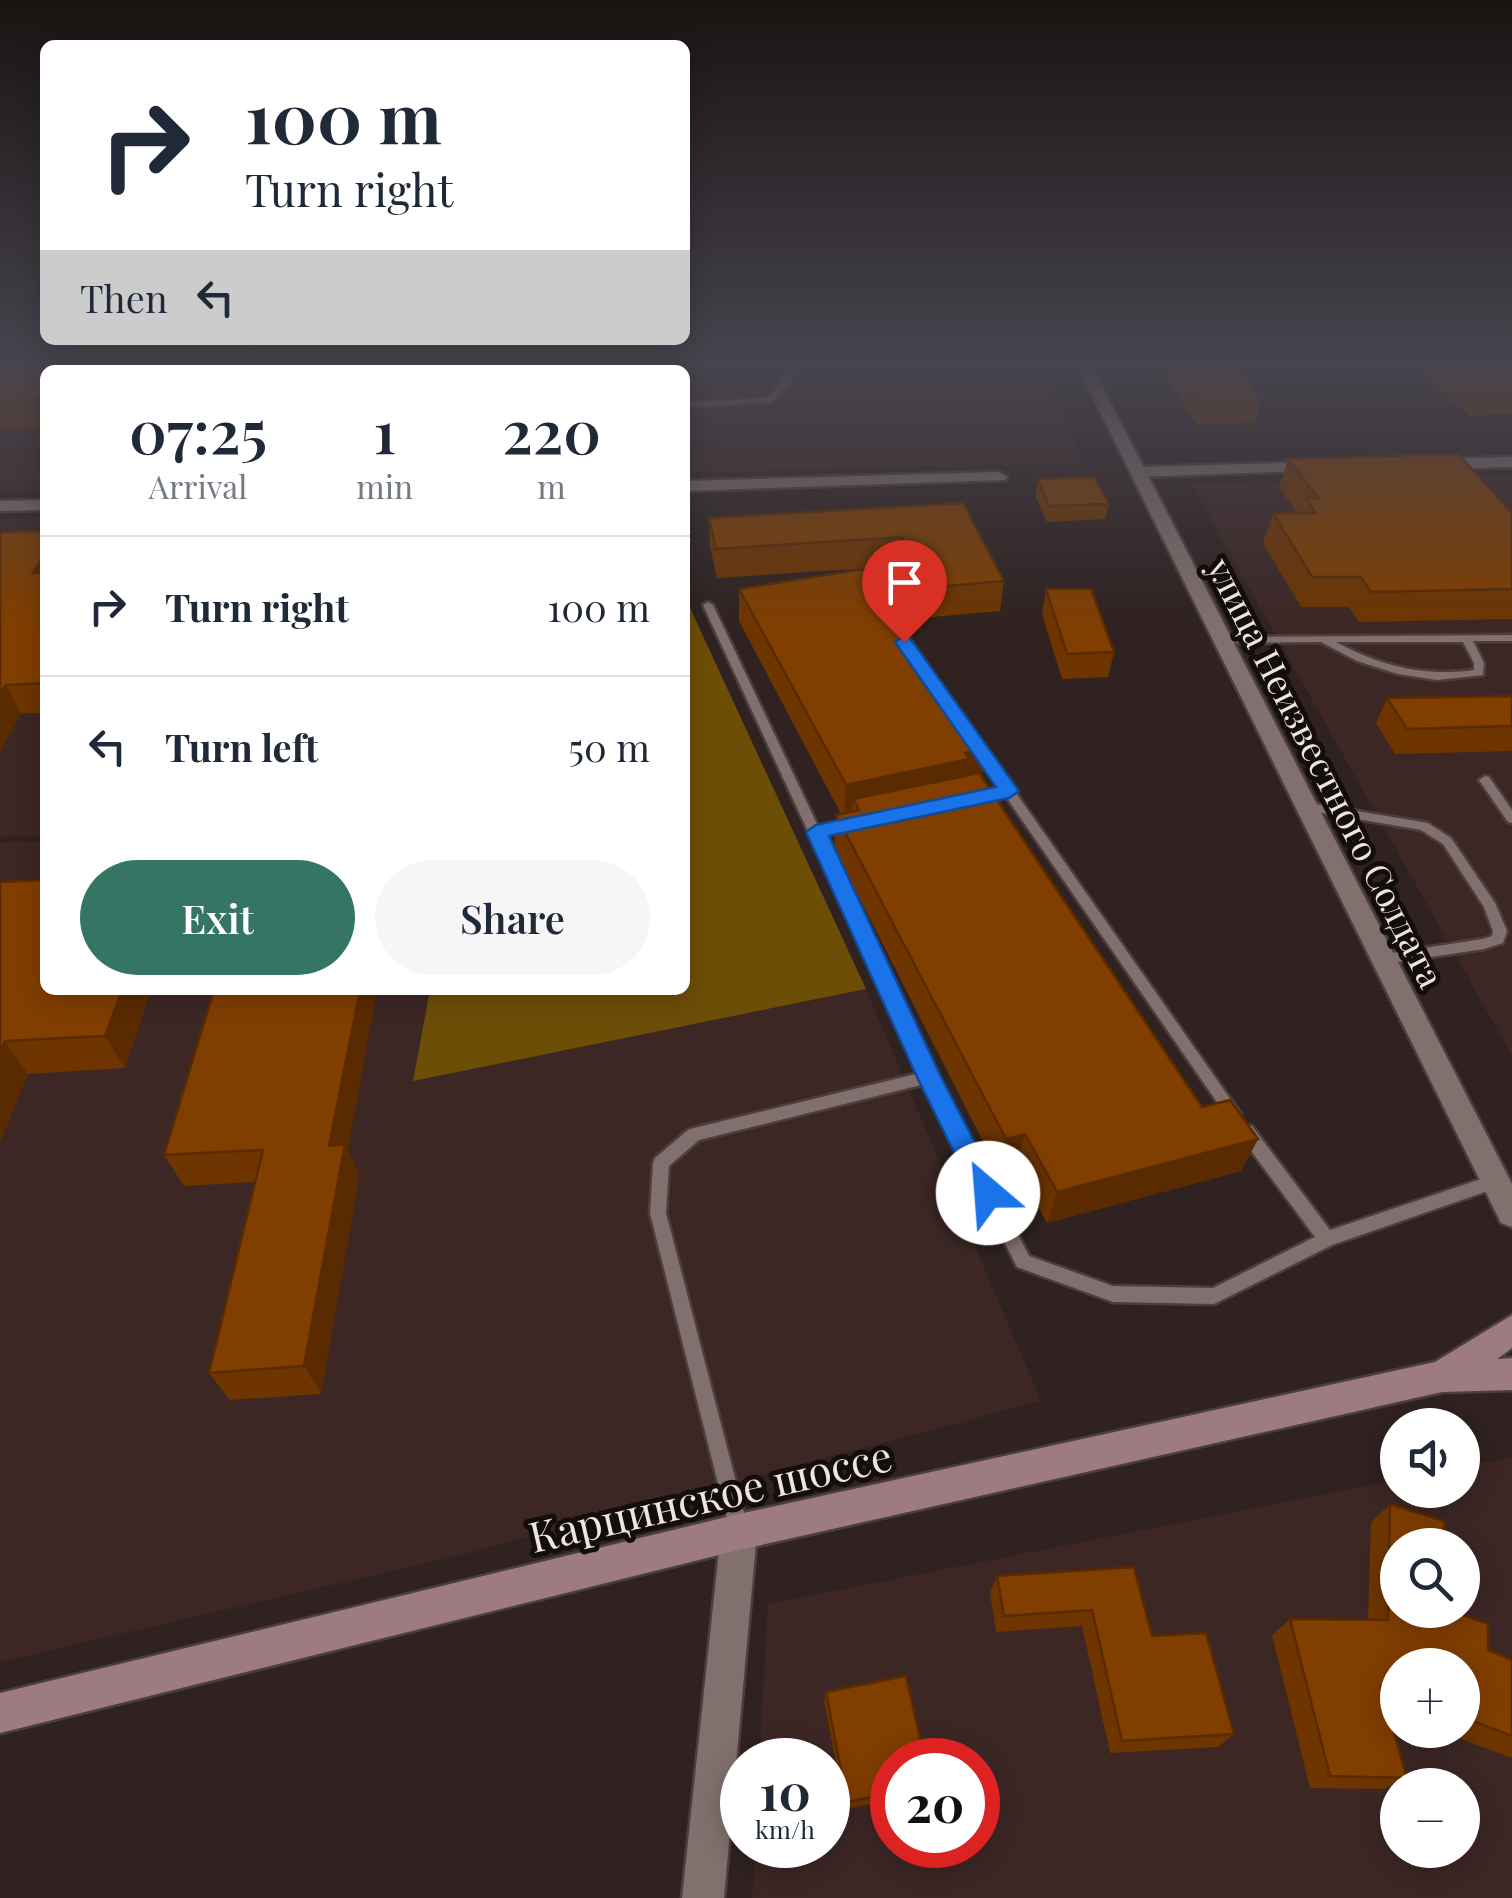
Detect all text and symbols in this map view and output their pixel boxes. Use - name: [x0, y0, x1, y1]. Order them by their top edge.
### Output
- text: 100 m: [245, 68, 442, 162]
- icon: right: [80, 80, 210, 210]
- text: Turn right: [245, 158, 453, 218]
- icon: left: [188, 270, 243, 325]
- text: Then: [80, 272, 168, 323]
- text: 07:25: [129, 389, 267, 469]
- text: 1: [373, 389, 396, 469]
- text: 220: [502, 389, 601, 469]
- text: Arrival: [149, 464, 247, 507]
- text: min: [356, 464, 413, 507]
- text: m: [537, 464, 566, 507]
- pin: [862, 540, 947, 643]
- street label: улица Неизвестного Солдата: [1198, 548, 1456, 995]
- icon: arrive: [877, 555, 932, 610]
- icon: right: [80, 579, 135, 634]
- text: Turn right: [165, 581, 349, 632]
- text: 100 m: [547, 581, 650, 632]
- icon: left: [80, 719, 135, 774]
- text: Turn left: [165, 721, 318, 772]
- text: 50 m: [568, 721, 650, 772]
- button: Exit: [80, 860, 355, 975]
- button: Share: [375, 860, 650, 975]
- position arrow: [936, 1141, 1040, 1245]
- map controls: [1380, 1408, 1480, 1868]
- button: sound: [1380, 1408, 1480, 1508]
- street label: Карцинское шоссе: [523, 1426, 897, 1564]
- button: search: [1380, 1528, 1480, 1628]
- button: +: [1380, 1648, 1480, 1748]
- speed limit sign: 20: [870, 1738, 1000, 1868]
- text: 10: [759, 1757, 811, 1824]
- button: −: [1380, 1768, 1480, 1868]
- text: km/h: [755, 1812, 815, 1845]

